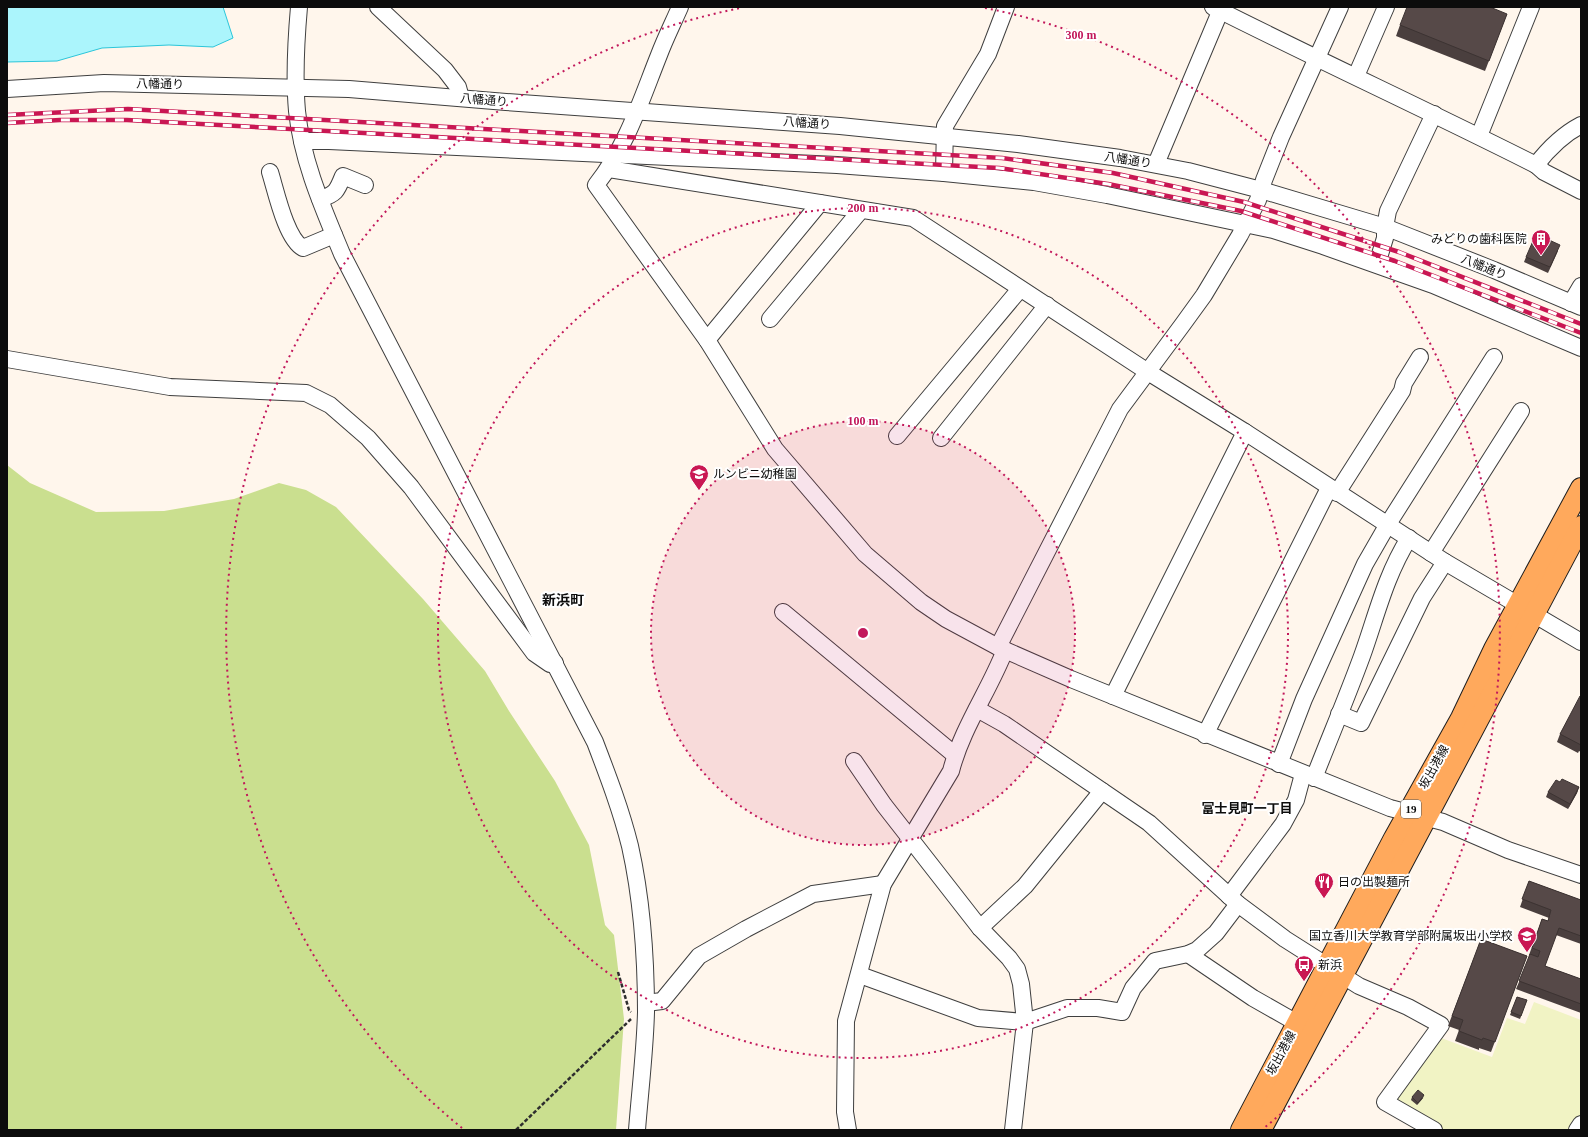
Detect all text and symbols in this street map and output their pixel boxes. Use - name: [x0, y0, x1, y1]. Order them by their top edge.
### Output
- text: 300 m: [1066, 28, 1097, 42]
- street label: 八幡通り: [136, 77, 184, 91]
- street label: 八幡通り: [459, 91, 509, 109]
- street label: 八幡通り: [783, 114, 831, 132]
- street label: 八幡通り: [1103, 149, 1153, 171]
- text: 200 m: [848, 201, 879, 215]
- building icon: みどりの歯科医院: [1530, 228, 1552, 256]
- place label: みどりの歯科医院: [1431, 232, 1527, 246]
- street label: 八幡通り: [1459, 252, 1509, 282]
- text: 100 m: [848, 414, 879, 428]
- school or university icon: ルンビニ幼稚園: [688, 463, 710, 491]
- place label: ルンビニ幼稚園: [713, 467, 797, 481]
- district label: 新浜町: [542, 592, 584, 608]
- centre of rings: [856, 626, 870, 640]
- street label: 坂出港線: [1416, 743, 1452, 791]
- road number: 19: [1401, 800, 1421, 818]
- district label: 富士見町一丁目: [1201, 801, 1293, 816]
- restaurant icon: 日の出製麺所: [1313, 871, 1335, 899]
- place label: 日の出製麺所: [1338, 875, 1410, 889]
- school or university icon: 国立香川大学教育学部附属坂出小学校: [1516, 925, 1538, 953]
- place label: 国立香川大学教育学部附属坂出小学校: [1309, 929, 1513, 943]
- bus stop icon: 新浜: [1293, 954, 1315, 982]
- place label: 新浜: [1318, 958, 1342, 972]
- street label: 坂出港線: [1264, 1029, 1298, 1077]

